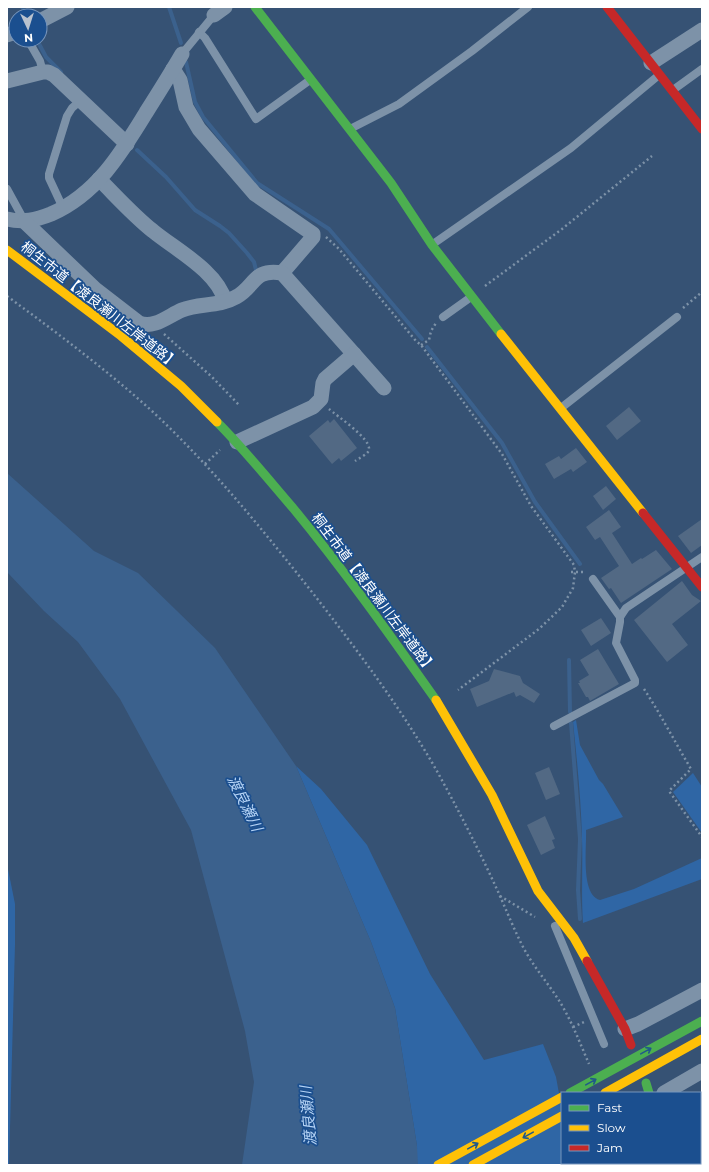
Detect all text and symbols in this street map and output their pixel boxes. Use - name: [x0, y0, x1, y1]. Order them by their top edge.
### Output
- north arrow: [8, 8, 48, 48]
- text: N: [24, 31, 34, 45]
- street label: 桐生市道【渡良瀬川左岸道路】: [17, 238, 183, 372]
- street label: 桐生市道【渡良瀬川左岸道路】: [308, 509, 440, 677]
- water label: 渡良瀬川: [223, 772, 268, 836]
- one-way arrow: [640, 1047, 652, 1055]
- one-way arrow: [585, 1077, 597, 1085]
- water label: 渡良瀬川: [296, 1083, 320, 1147]
- legend: [561, 1092, 701, 1164]
- text: Fast: [597, 1100, 622, 1115]
- text: Slow: [597, 1120, 626, 1135]
- one-way arrow: [522, 1132, 534, 1139]
- text: Jam: [596, 1140, 623, 1155]
- one-way arrow: [467, 1142, 479, 1150]

